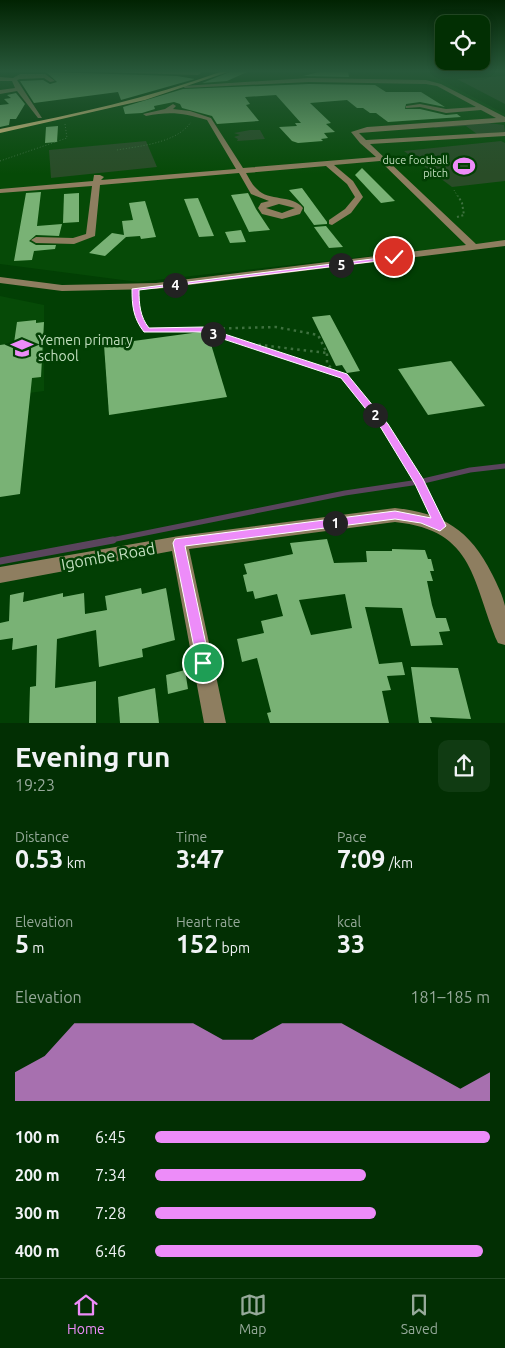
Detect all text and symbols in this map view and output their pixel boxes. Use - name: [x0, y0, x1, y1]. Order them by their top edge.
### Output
- map controls: [435, 15, 490, 70]
- button: locate: [435, 15, 490, 70]
- sports icon: duce football pitch: [451, 153, 477, 179]
- place label: duce football pitch: [382, 154, 448, 179]
- pin: [373, 236, 415, 278]
- icon: check: [380, 243, 408, 271]
- pin: 5: [328, 252, 354, 278]
- text: 5: [338, 257, 345, 273]
- pin: 4: [162, 272, 188, 298]
- text: 4: [172, 277, 179, 293]
- pin: 3: [200, 322, 226, 346]
- text: 3: [210, 326, 217, 342]
- place label: Yemen primary school: [38, 332, 133, 364]
- school or university icon: Yemen primary school: [9, 335, 35, 361]
- pin: 2: [362, 402, 388, 428]
- text: 2: [372, 407, 379, 423]
- pin: 1: [322, 510, 348, 536]
- text: 1: [332, 515, 339, 531]
- street label: Igombe Road: [60, 539, 156, 573]
- pin: [182, 642, 224, 684]
- icon: arrive: [189, 649, 217, 677]
- button: share: [438, 740, 490, 792]
- text: Evening run: [15, 741, 170, 772]
- text: 19:23: [15, 776, 55, 794]
- text: Distance: [15, 829, 69, 845]
- text: Time: [176, 829, 207, 845]
- text: Pace: [337, 829, 367, 845]
- text: 0.53: [15, 845, 63, 873]
- text: 3:47: [176, 845, 224, 873]
- text: 7:09: [337, 845, 385, 873]
- text: km: [63, 855, 86, 871]
- text: /km: [385, 855, 413, 871]
- text: Elevation: [15, 914, 73, 930]
- text: Heart rate: [176, 914, 240, 930]
- text: kcal: [337, 914, 361, 930]
- text: 5: [15, 930, 29, 958]
- text: 152: [176, 930, 218, 958]
- text: 33: [337, 930, 365, 958]
- text: m: [29, 940, 44, 956]
- text: bpm: [218, 940, 250, 956]
- text: Elevation: [15, 988, 82, 1006]
- text: 181–185 m: [410, 988, 490, 1006]
- text: 100 m: [15, 1128, 60, 1146]
- text: 6:45: [95, 1128, 126, 1146]
- text: 200 m: [15, 1166, 60, 1184]
- text: 7:34: [95, 1166, 126, 1184]
- text: 300 m: [15, 1204, 60, 1222]
- text: 7:28: [95, 1204, 126, 1222]
- text: 400 m: [15, 1242, 60, 1260]
- text: 6:46: [95, 1242, 126, 1260]
- tab: Home: [67, 1291, 105, 1337]
- tab: Map: [239, 1291, 267, 1337]
- tab: Saved: [401, 1291, 438, 1337]

